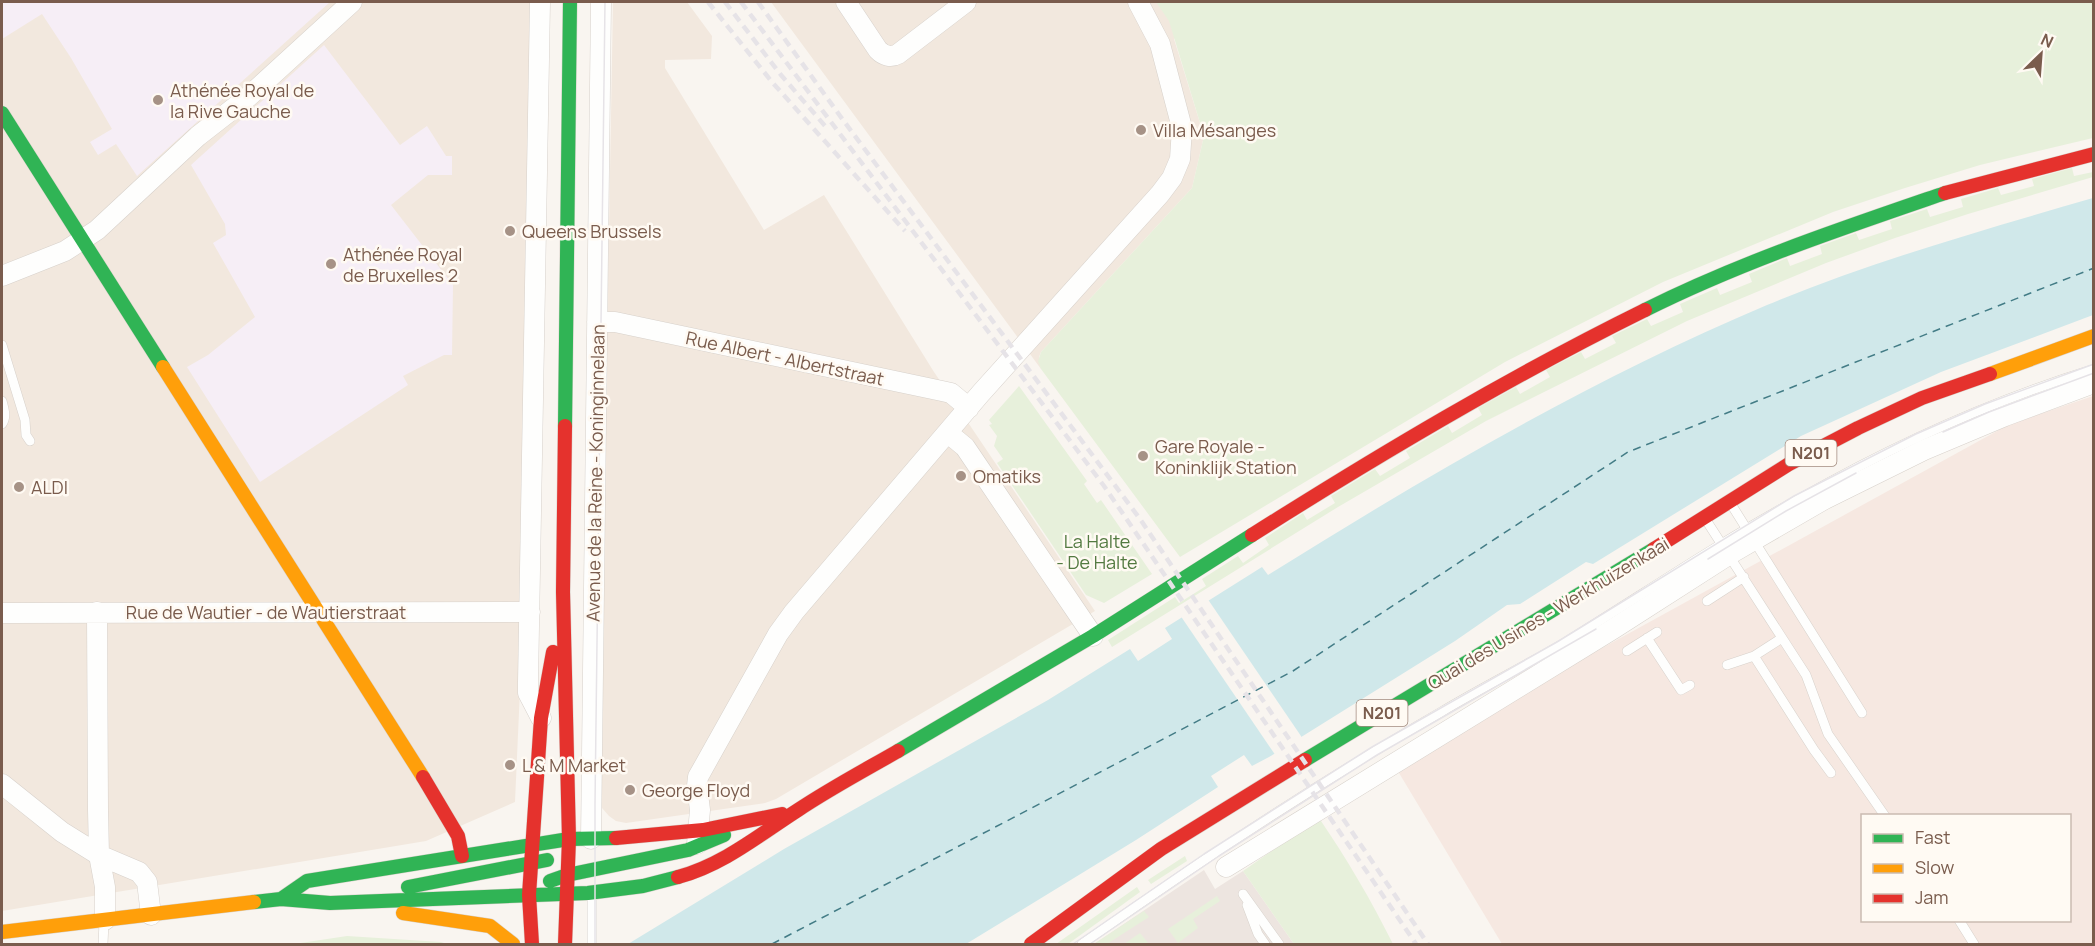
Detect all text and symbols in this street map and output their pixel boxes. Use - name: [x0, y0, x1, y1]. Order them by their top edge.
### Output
- north arrow: [2011, 24, 2071, 84]
- text: N: [2037, 28, 2057, 53]
- place label: Athénée Royal de la Rive Gauche: [170, 78, 314, 123]
- marker: Athénée Royal de la Rive Gauche: [151, 93, 165, 107]
- place label: Villa Mésanges: [1153, 118, 1276, 142]
- marker: Villa Mésanges: [1134, 123, 1148, 137]
- place label: Queens Brussels: [522, 219, 662, 243]
- marker: Queens Brussels: [503, 224, 517, 238]
- place label: Athénée Royal de Bruxelles 2: [343, 242, 463, 287]
- marker: Athénée Royal de Bruxelles 2: [324, 257, 338, 271]
- street label: Avenue de la Reine - Koninginnelaan: [580, 324, 610, 622]
- street label: Rue Albert - Albertstraat: [684, 325, 886, 391]
- place label: Gare Royale - Koninklijk Station: [1155, 434, 1297, 479]
- road number: N201: [1786, 440, 1836, 466]
- marker: Gare Royale - Koninklijk Station: [1136, 449, 1150, 463]
- place label: Omatiks: [973, 464, 1041, 488]
- marker: Omatiks: [954, 469, 968, 483]
- place label: ALDI: [31, 475, 68, 499]
- marker: ALDI: [12, 480, 26, 494]
- park label: La Halte - De Halte: [1056, 529, 1138, 574]
- street label: Quai des Usines - Werkhuizenkaai: [1423, 531, 1673, 695]
- street label: Rue de Wautier - de Wautierstraat: [126, 600, 406, 624]
- road number: N201: [1356, 700, 1408, 726]
- place label: L & M Market: [522, 753, 626, 777]
- marker: L & M Market: [503, 758, 517, 772]
- place label: George Floyd: [642, 778, 750, 802]
- marker: George Floyd: [623, 783, 637, 797]
- legend: [1861, 814, 2071, 922]
- text: Fast: [1915, 825, 1950, 849]
- text: Slow: [1915, 855, 1955, 879]
- text: Jam: [1915, 885, 1949, 909]

